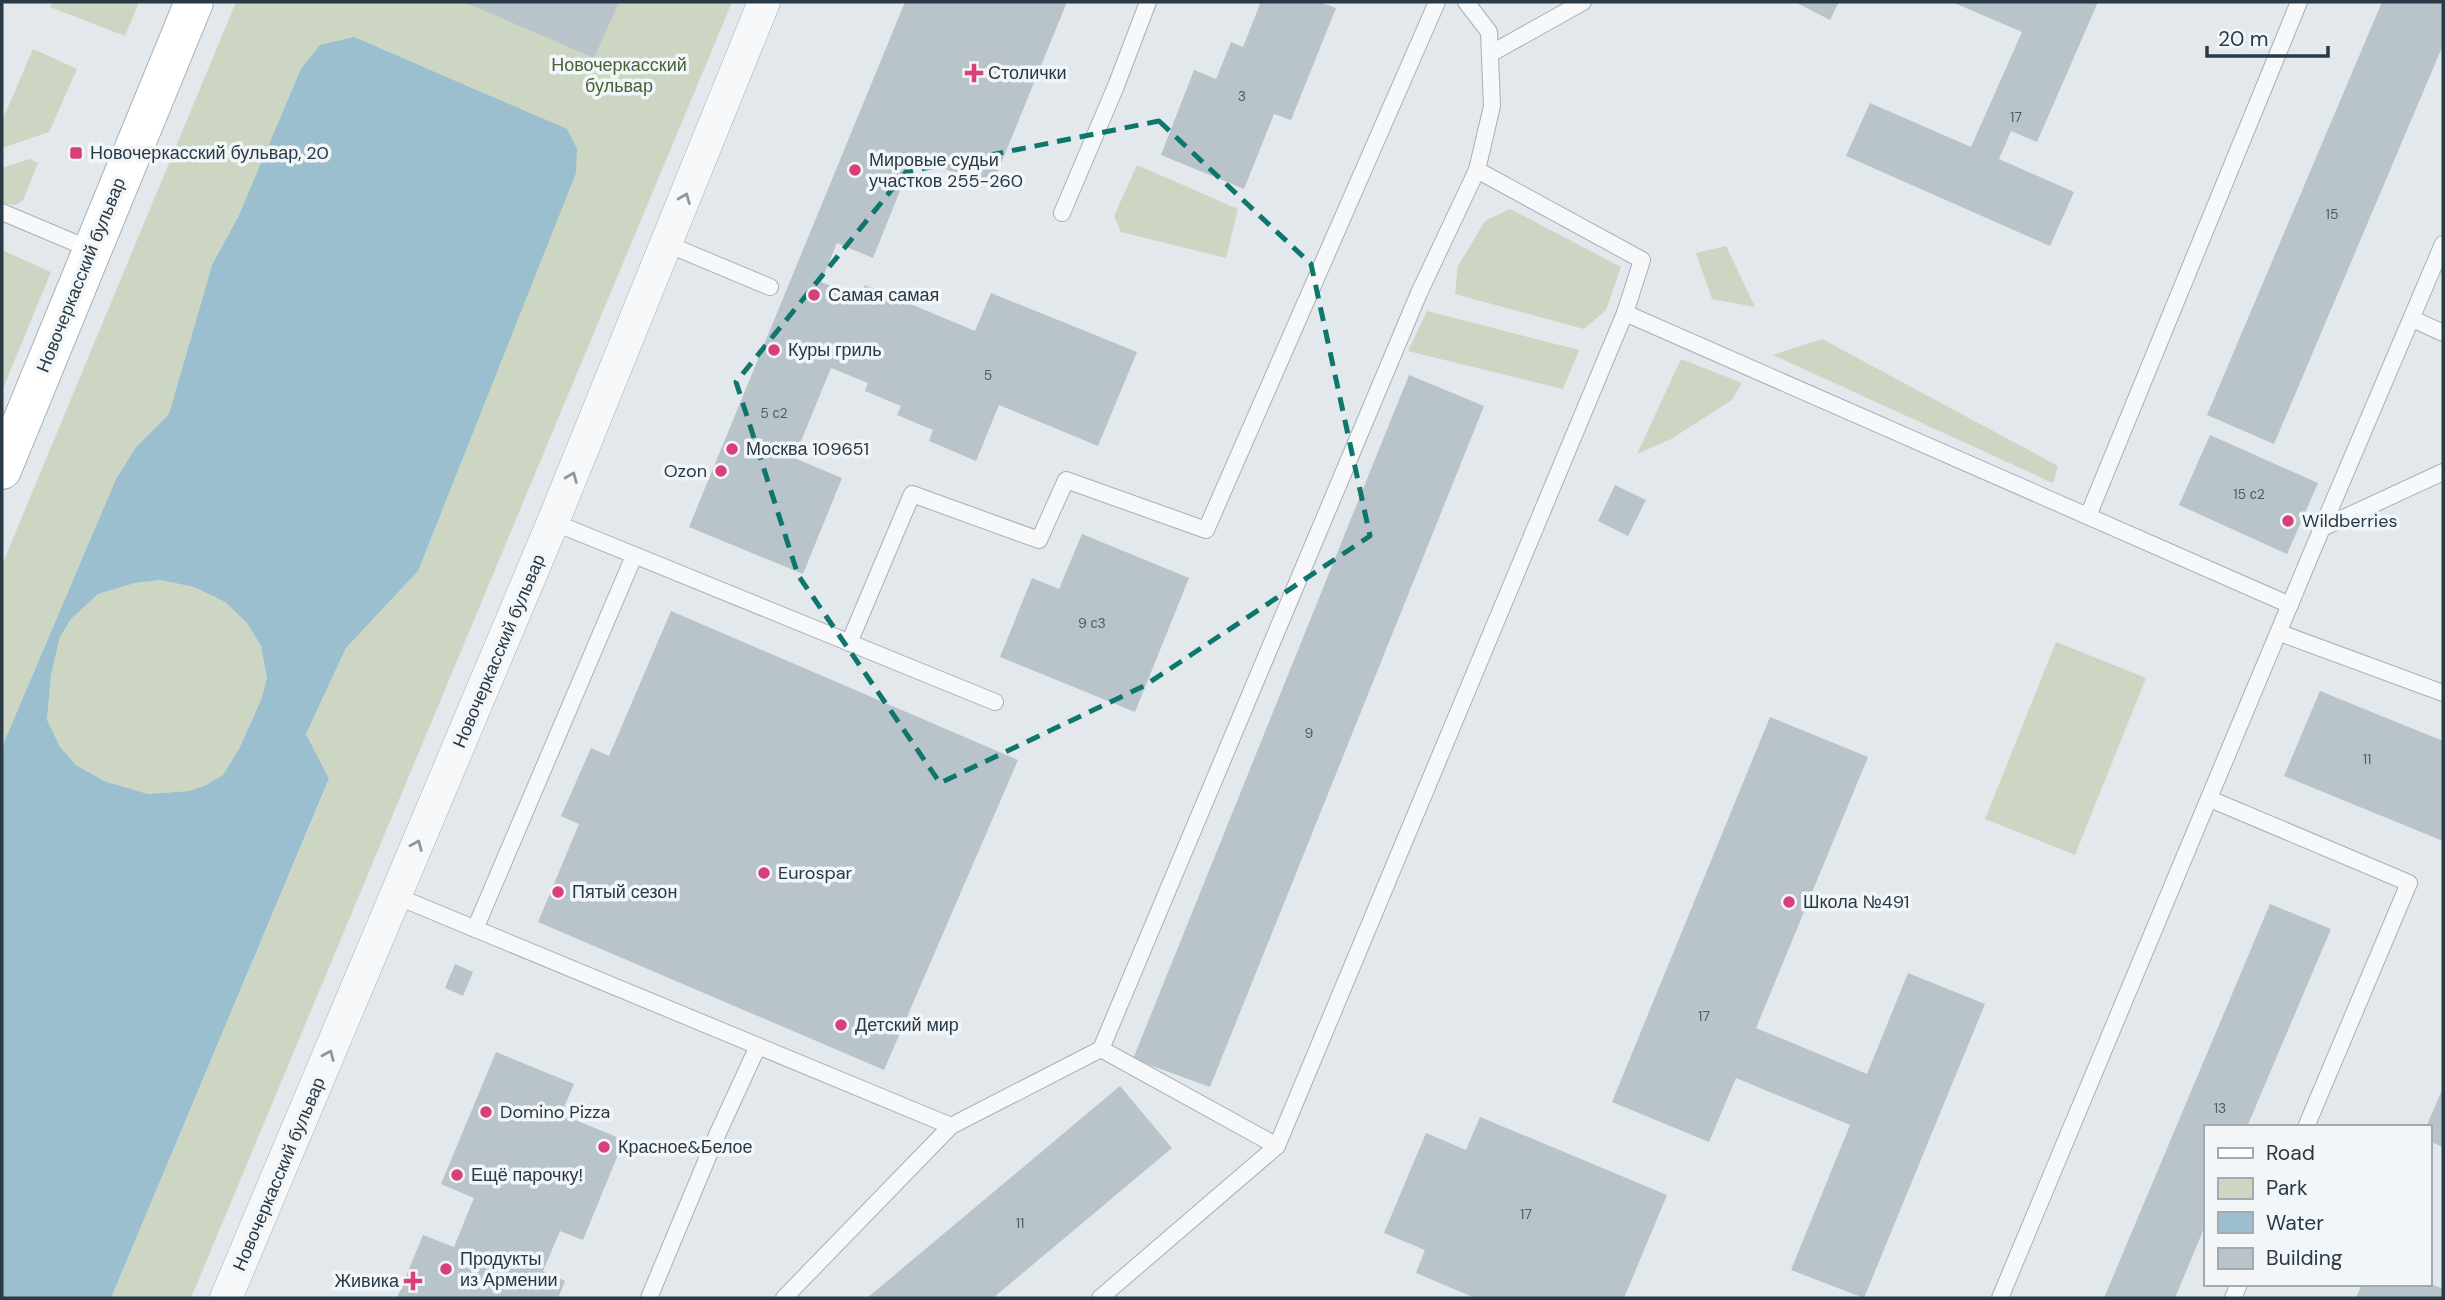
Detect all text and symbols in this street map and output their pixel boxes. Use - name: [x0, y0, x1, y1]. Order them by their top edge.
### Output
- scale bar: [2207, 14, 2328, 58]
- text: 20 m: [2218, 25, 2269, 53]
- park label: Новочеркасский бульвар: [551, 53, 687, 98]
- place label: Столички: [988, 61, 1067, 85]
- marker: Столички: [966, 65, 982, 81]
- house number: 3: [1238, 87, 1246, 105]
- house number: 17: [2010, 108, 2022, 126]
- place label: Новочеркасский бульвар, 20: [90, 141, 329, 165]
- marker: Новочеркасский бульвар, 20: [68, 145, 84, 161]
- place label: Мировые судьи участков 255-260: [869, 148, 1023, 193]
- marker: Мировые судьи участков 255-260: [847, 162, 863, 178]
- street label: Новочеркасский бульвар: [31, 174, 131, 376]
- one-way arrow: [677, 193, 691, 205]
- house number: 15: [2326, 205, 2338, 223]
- place label: Самая самая: [828, 283, 939, 307]
- marker: Самая самая: [806, 287, 822, 303]
- place label: Куры гриль: [788, 338, 882, 362]
- marker: Куры гриль: [766, 342, 782, 358]
- house number: 5: [984, 366, 992, 384]
- house number: 5 с2: [760, 404, 788, 422]
- place label: Москва 109651: [746, 437, 869, 461]
- marker: Москва 109651: [724, 441, 740, 457]
- place label: Ozon: [664, 459, 707, 483]
- marker: Ozon: [713, 463, 729, 479]
- one-way arrow: [563, 472, 577, 484]
- house number: 15 с2: [2233, 485, 2265, 503]
- place label: Wildberries: [2302, 509, 2397, 533]
- marker: Wildberries: [2280, 513, 2296, 529]
- street label: Новочеркасский бульвар: [447, 550, 551, 752]
- house number: 9 с3: [1078, 614, 1106, 632]
- house number: 9: [1305, 724, 1314, 742]
- house number: 11: [2363, 750, 2371, 768]
- one-way arrow: [409, 840, 423, 852]
- place label: Eurospar: [778, 861, 853, 885]
- marker: Eurospar: [756, 865, 772, 881]
- place label: Пятый сезон: [572, 880, 677, 904]
- marker: Пятый сезон: [550, 884, 566, 900]
- place label: Школа №491: [1803, 890, 1909, 914]
- marker: Школа №491: [1781, 894, 1797, 910]
- house number: 17: [1698, 1007, 1710, 1025]
- place label: Детский мир: [855, 1013, 959, 1037]
- marker: Детский мир: [833, 1017, 849, 1033]
- one-way arrow: [321, 1049, 335, 1062]
- street label: Новочеркасский бульвар: [227, 1073, 331, 1275]
- house number: 13: [2214, 1099, 2226, 1117]
- place label: Domino Pizza: [500, 1100, 610, 1124]
- marker: Domino Pizza: [478, 1104, 494, 1120]
- legend: [2204, 1125, 2431, 1286]
- place label: Красное&Белое: [618, 1135, 753, 1159]
- marker: Красное&Белое: [596, 1139, 612, 1155]
- text: Road: [2266, 1139, 2315, 1167]
- place label: Ещё парочку!: [471, 1163, 583, 1187]
- marker: Ещё парочку!: [449, 1167, 465, 1183]
- text: Park: [2266, 1174, 2308, 1202]
- house number: 17: [1520, 1205, 1532, 1223]
- text: Water: [2266, 1209, 2324, 1237]
- house number: 11: [1016, 1214, 1024, 1232]
- text: Building: [2266, 1244, 2343, 1272]
- place label: Продукты из Армении: [460, 1247, 558, 1292]
- marker: Продукты из Армении: [438, 1261, 454, 1277]
- place label: Живика: [334, 1269, 400, 1293]
- marker: Живика: [405, 1273, 421, 1289]

